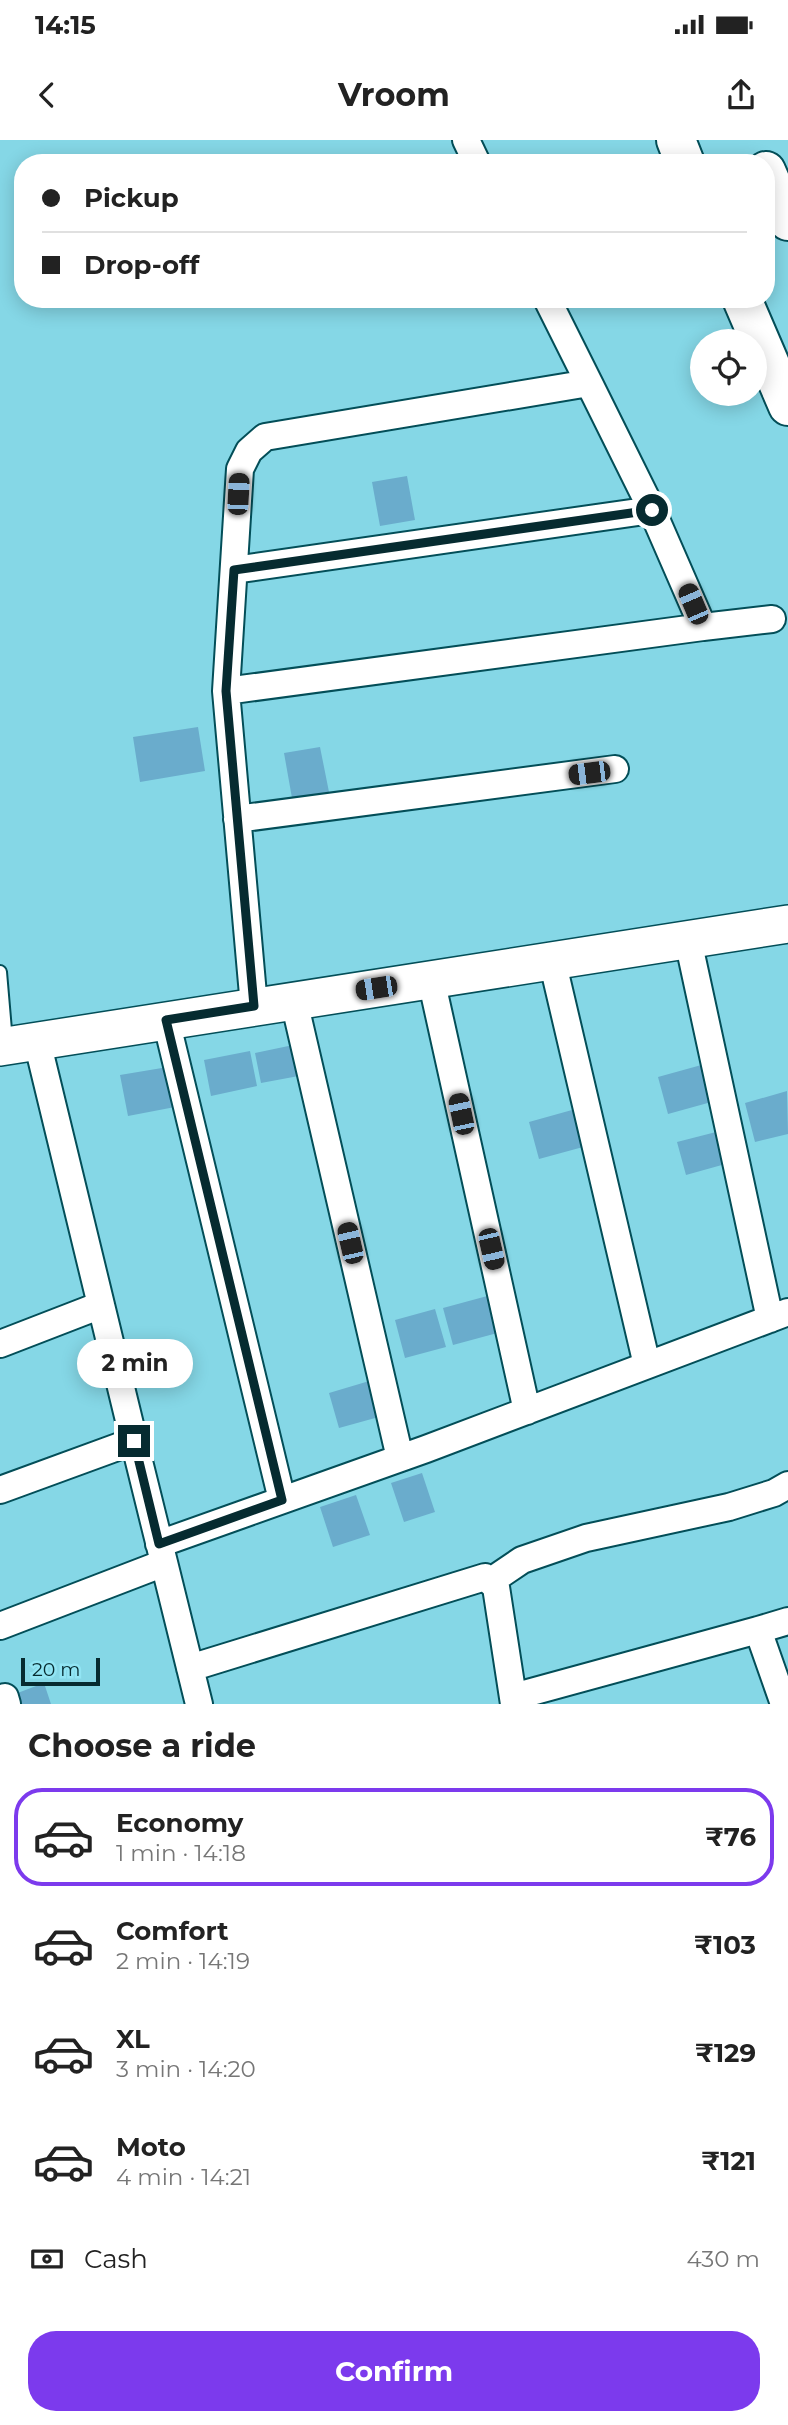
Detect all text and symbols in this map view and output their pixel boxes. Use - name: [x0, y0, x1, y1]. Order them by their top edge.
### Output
- text: 14:15: [35, 9, 96, 41]
- text: Vroom: [338, 75, 450, 114]
- icon: back: [28, 76, 66, 114]
- icon: share: [722, 76, 760, 114]
- text: Pickup: [84, 182, 179, 214]
- text: Drop-off: [84, 249, 199, 281]
- map controls: [690, 329, 767, 406]
- button: locate: [690, 329, 767, 406]
- car: [227, 472, 250, 516]
- route start: [636, 494, 668, 526]
- car: [676, 581, 711, 627]
- car: [567, 760, 612, 786]
- car: [354, 974, 399, 1002]
- car: [447, 1091, 476, 1137]
- car: [336, 1220, 365, 1266]
- car: [477, 1226, 506, 1272]
- callout: 2 min: [76, 1340, 192, 1388]
- text: 2 min: [101, 1349, 169, 1377]
- route end: [118, 1425, 150, 1457]
- scale bar: [21, 1655, 100, 1687]
- text: 20 m: [32, 1658, 80, 1681]
- text: Choose a ride: [28, 1726, 256, 1765]
- icon: car: [32, 1806, 95, 1869]
- text: Economy: [116, 1807, 243, 1839]
- text: ₹76: [705, 1821, 756, 1853]
- text: 1 min · 14:18: [116, 1839, 246, 1867]
- icon: car: [32, 1914, 95, 1977]
- text: Comfort: [116, 1915, 228, 1947]
- text: ₹103: [694, 1929, 756, 1961]
- text: 2 min · 14:19: [116, 1947, 250, 1975]
- icon: car: [32, 2022, 95, 2085]
- text: XL: [116, 2023, 150, 2055]
- text: ₹129: [695, 2037, 756, 2069]
- text: 3 min · 14:20: [116, 2055, 256, 2083]
- icon: car: [32, 2130, 95, 2193]
- text: Moto: [116, 2131, 186, 2163]
- text: ₹121: [701, 2145, 756, 2177]
- text: 4 min · 14:21: [116, 2163, 251, 2191]
- icon: cash: [28, 2240, 66, 2278]
- text: Cash: [84, 2243, 148, 2275]
- text: 430 m: [687, 2245, 760, 2273]
- button: Confirm: [28, 2331, 760, 2411]

